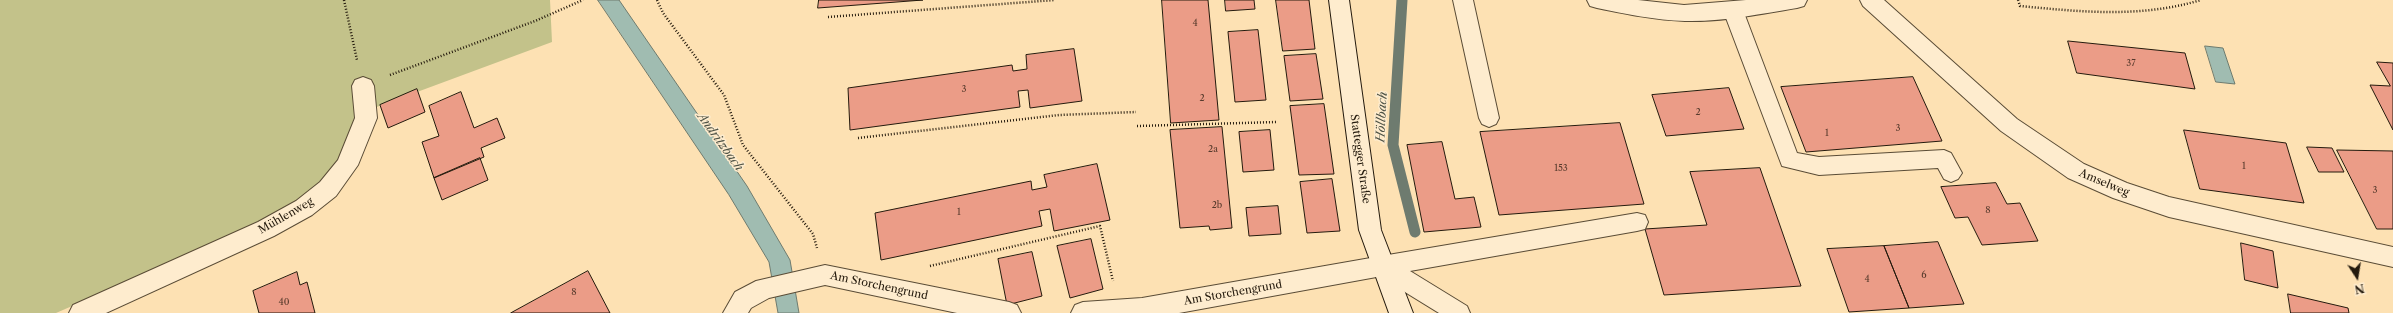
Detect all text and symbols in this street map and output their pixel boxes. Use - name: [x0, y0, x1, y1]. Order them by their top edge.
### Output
- house number: 4: [1192, 18, 1198, 28]
- house number: 37: [2126, 58, 2136, 68]
- house number: 3: [962, 84, 966, 94]
- water label: Höllbach: [1373, 91, 1391, 143]
- house number: 2: [1199, 93, 1205, 103]
- house number: 2: [1695, 107, 1701, 117]
- water label: Andritzbach: [694, 110, 746, 174]
- street label: Stattegger Straße: [1347, 113, 1373, 205]
- house number: 3: [1896, 123, 1900, 133]
- house number: 1: [1825, 128, 1829, 138]
- house number: 2a: [1208, 144, 1218, 154]
- house number: 1: [2242, 161, 2246, 171]
- house number: 153: [1554, 163, 1568, 173]
- street label: Amselweg: [2077, 167, 2131, 199]
- house number: 3: [2373, 185, 2377, 195]
- street label: Mühlenweg: [256, 195, 316, 237]
- house number: 2b: [1212, 200, 1222, 210]
- house number: 8: [1985, 205, 1991, 215]
- house number: 1: [957, 207, 961, 217]
- north arrow: [2337, 257, 2377, 297]
- street label: Am Storchengrund: [829, 269, 929, 303]
- house number: 6: [1921, 270, 1927, 280]
- house number: 4: [1864, 274, 1870, 284]
- street label: Am Storchengrund: [1183, 278, 1283, 308]
- text: N: [2353, 281, 2366, 297]
- house number: 8: [571, 287, 577, 297]
- house number: 40: [279, 297, 289, 307]

